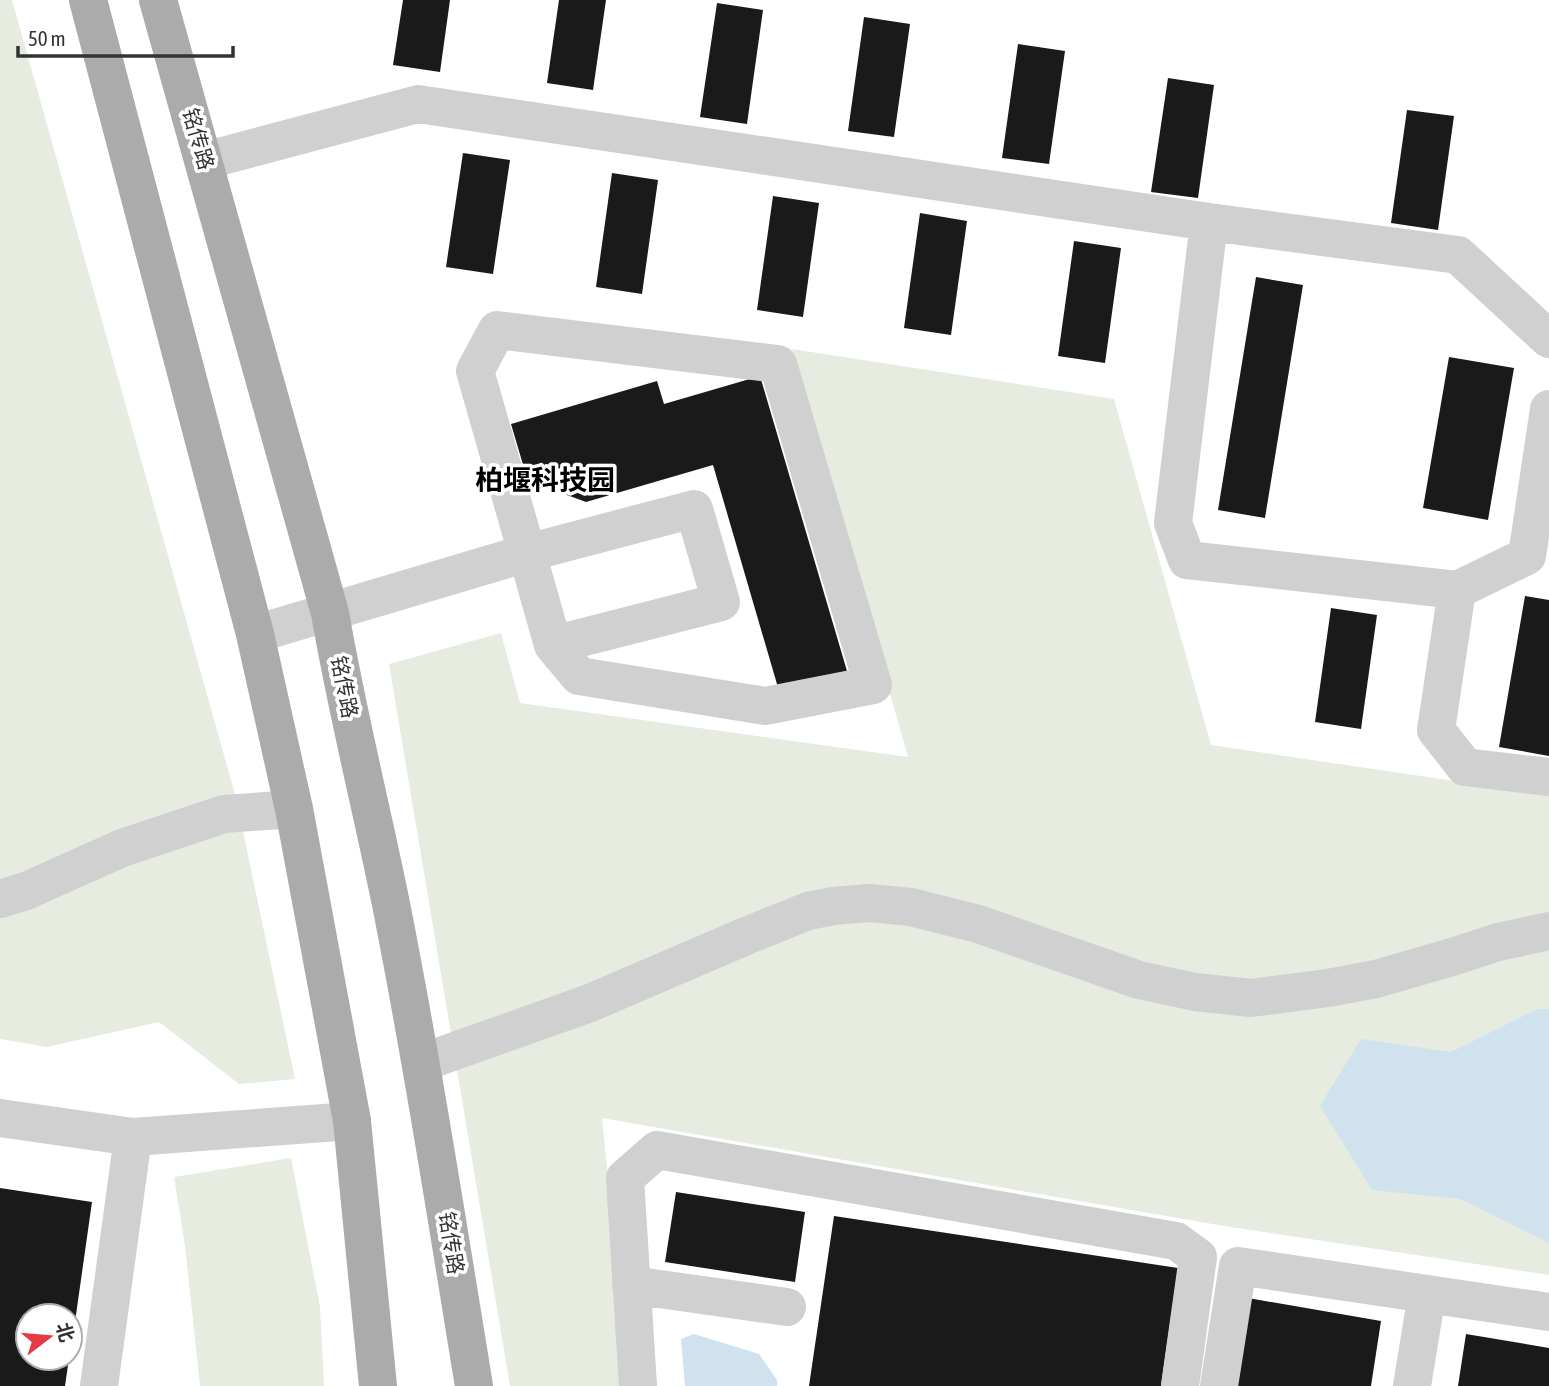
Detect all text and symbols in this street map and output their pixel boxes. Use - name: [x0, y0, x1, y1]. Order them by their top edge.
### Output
- scale bar: [18, 14, 233, 58]
- text: 50 m: [28, 26, 66, 50]
- street label: 铭传路: [179, 105, 219, 172]
- district label: 柏堰科技园: [475, 464, 615, 496]
- street label: 铭传路: [327, 654, 363, 720]
- street label: 铭传路: [435, 1210, 469, 1276]
- north arrow: [14, 1302, 84, 1372]
- text: 北: [52, 1320, 79, 1344]

